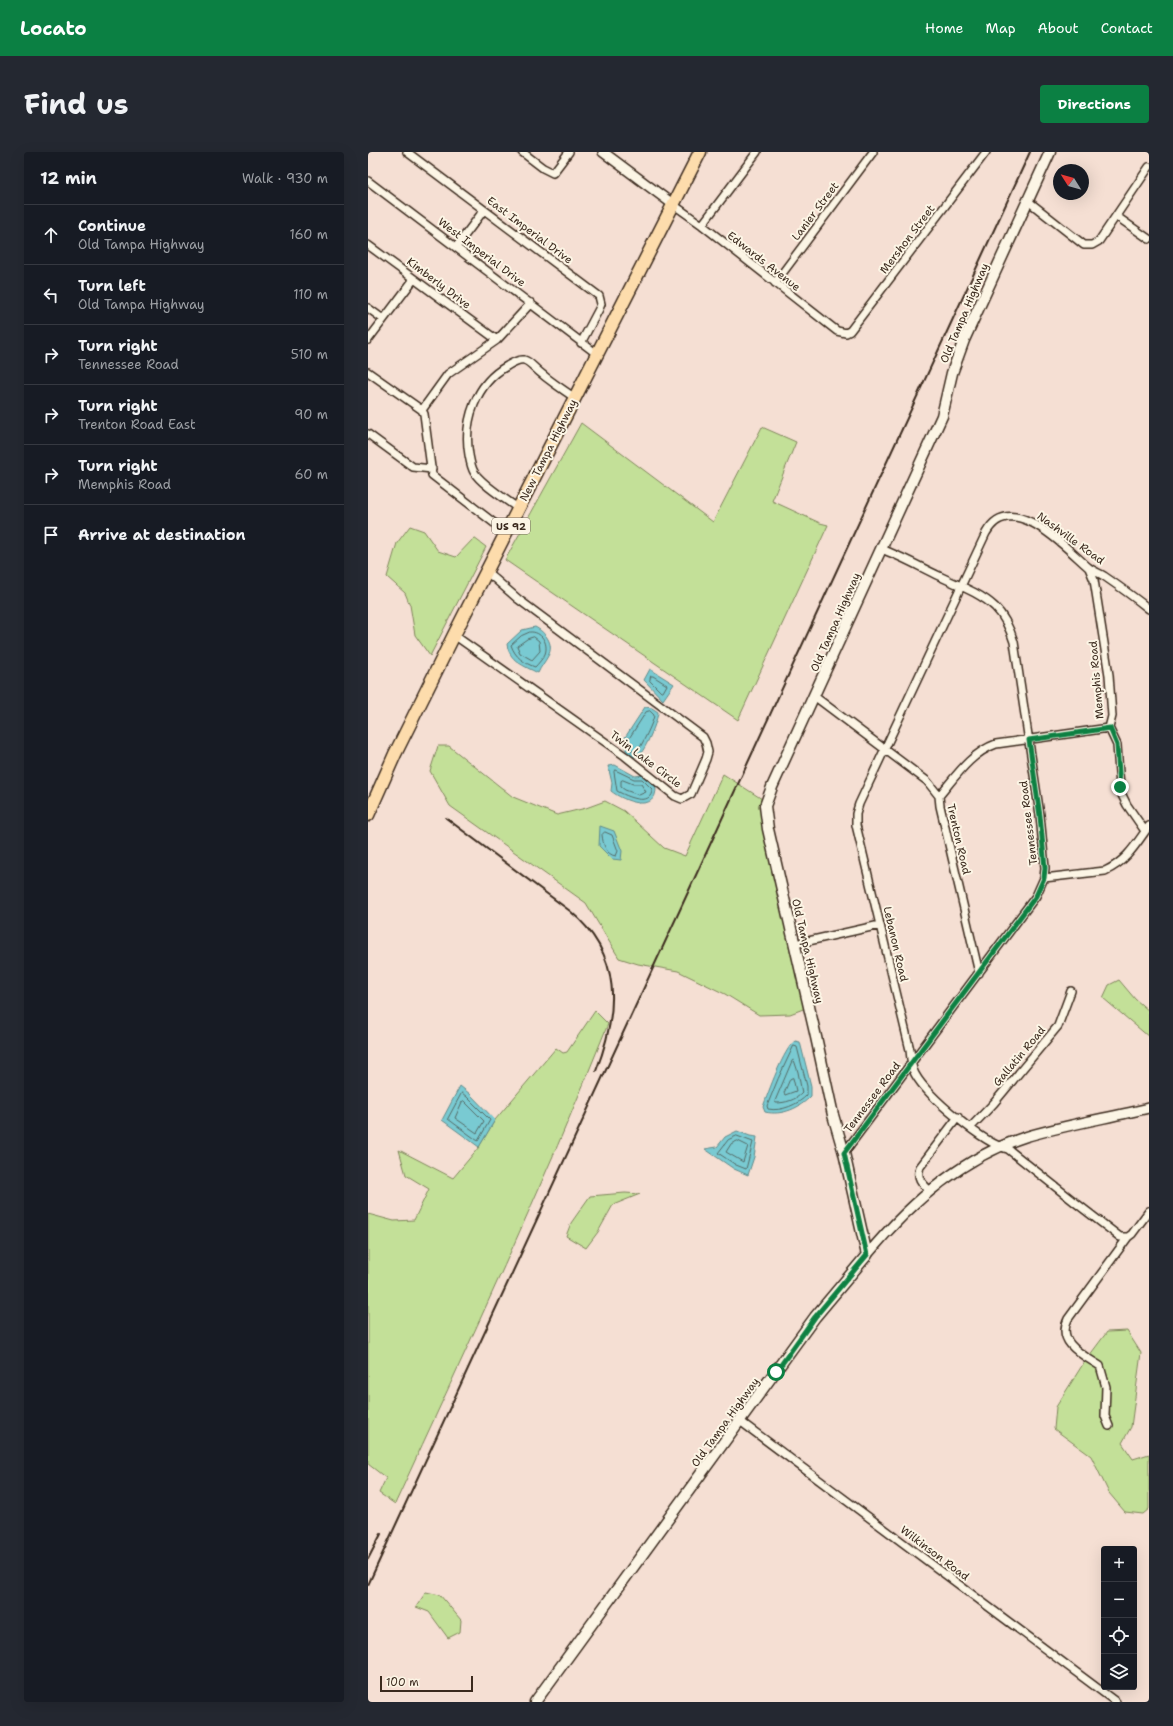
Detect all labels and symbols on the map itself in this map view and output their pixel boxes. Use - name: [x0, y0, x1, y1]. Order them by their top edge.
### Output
- north arrow: [1053, 164, 1089, 200]
- street label: Lanier Street: [788, 179, 842, 244]
- street label: East Imperial Drive: [484, 193, 575, 267]
- street label: Mershon Street: [877, 202, 938, 277]
- street label: West Imperial Drive: [435, 214, 529, 290]
- street label: Edwards Avenue: [724, 228, 803, 295]
- street label: Kimberly Drive: [403, 254, 474, 313]
- street label: Old Tampa Highway: [937, 261, 992, 365]
- street label: New Tampa Highway: [516, 397, 581, 504]
- street label: Nashville Road: [1034, 509, 1107, 568]
- road number: US 92: [492, 518, 530, 534]
- street label: Old Tampa Highway: [807, 570, 864, 674]
- street label: Memphis Road: [1086, 640, 1107, 720]
- street label: Twin Lake Circle: [607, 727, 685, 791]
- route end: [1111, 778, 1129, 796]
- street label: Tennessee Road: [1016, 780, 1041, 866]
- street label: Trenton Road: [943, 802, 974, 876]
- street label: Old Tampa Highway: [788, 897, 827, 1005]
- street label: Lebanon Road: [880, 905, 911, 983]
- street label: Gallatin Road: [990, 1023, 1049, 1089]
- street label: Tennessee Road: [841, 1059, 904, 1136]
- route start: [767, 1363, 785, 1381]
- street label: Old Tampa Highway: [688, 1375, 763, 1470]
- street label: Wilkinson Road: [897, 1523, 972, 1584]
- scale bar: [380, 1674, 473, 1693]

